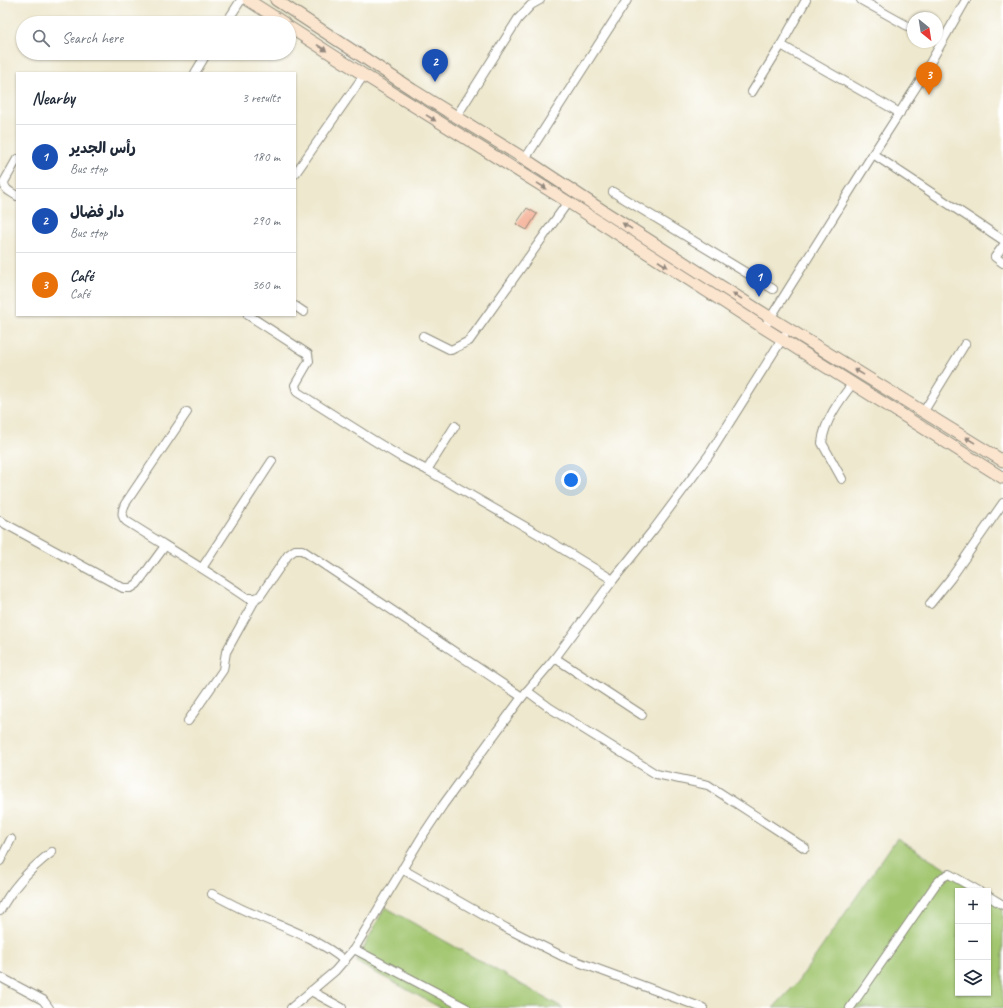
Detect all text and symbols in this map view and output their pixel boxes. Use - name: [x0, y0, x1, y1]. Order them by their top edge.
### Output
- north arrow: [907, 12, 943, 48]
- search box: [16, 16, 296, 60]
- icon: search: [30, 27, 52, 49]
- text: Search here: [62, 29, 123, 48]
- one-way arrow: [316, 44, 328, 51]
- pin: 2: [422, 49, 448, 82]
- pin: 3: [916, 62, 942, 95]
- text: Nearby: [32, 88, 75, 109]
- text: 3 results: [242, 90, 280, 106]
- one-way arrow: [425, 114, 437, 121]
- text: رأس الجدير: [70, 139, 136, 158]
- text: 1: [42, 149, 48, 165]
- text: 180 m: [252, 149, 280, 165]
- text: Bus stop: [70, 161, 107, 177]
- one-way arrow: [536, 182, 548, 189]
- text: دار فضال: [70, 203, 124, 222]
- text: 2: [42, 213, 48, 229]
- text: 290 m: [252, 213, 280, 229]
- one-way arrow: [622, 222, 632, 230]
- text: Bus stop: [70, 225, 107, 241]
- one-way arrow: [658, 260, 668, 268]
- pin: 1: [746, 264, 772, 297]
- text: Café: [70, 267, 93, 286]
- text: 3: [42, 277, 48, 293]
- text: 360 m: [252, 277, 280, 293]
- text: Café: [70, 286, 90, 302]
- one-way arrow: [732, 292, 742, 300]
- one-way arrow: [853, 368, 865, 375]
- one-way arrow: [965, 436, 975, 444]
- your location: [561, 470, 581, 490]
- map controls: [955, 888, 991, 996]
- button: +: [955, 888, 991, 924]
- button: −: [955, 924, 991, 960]
- button: layers: [955, 960, 991, 996]

